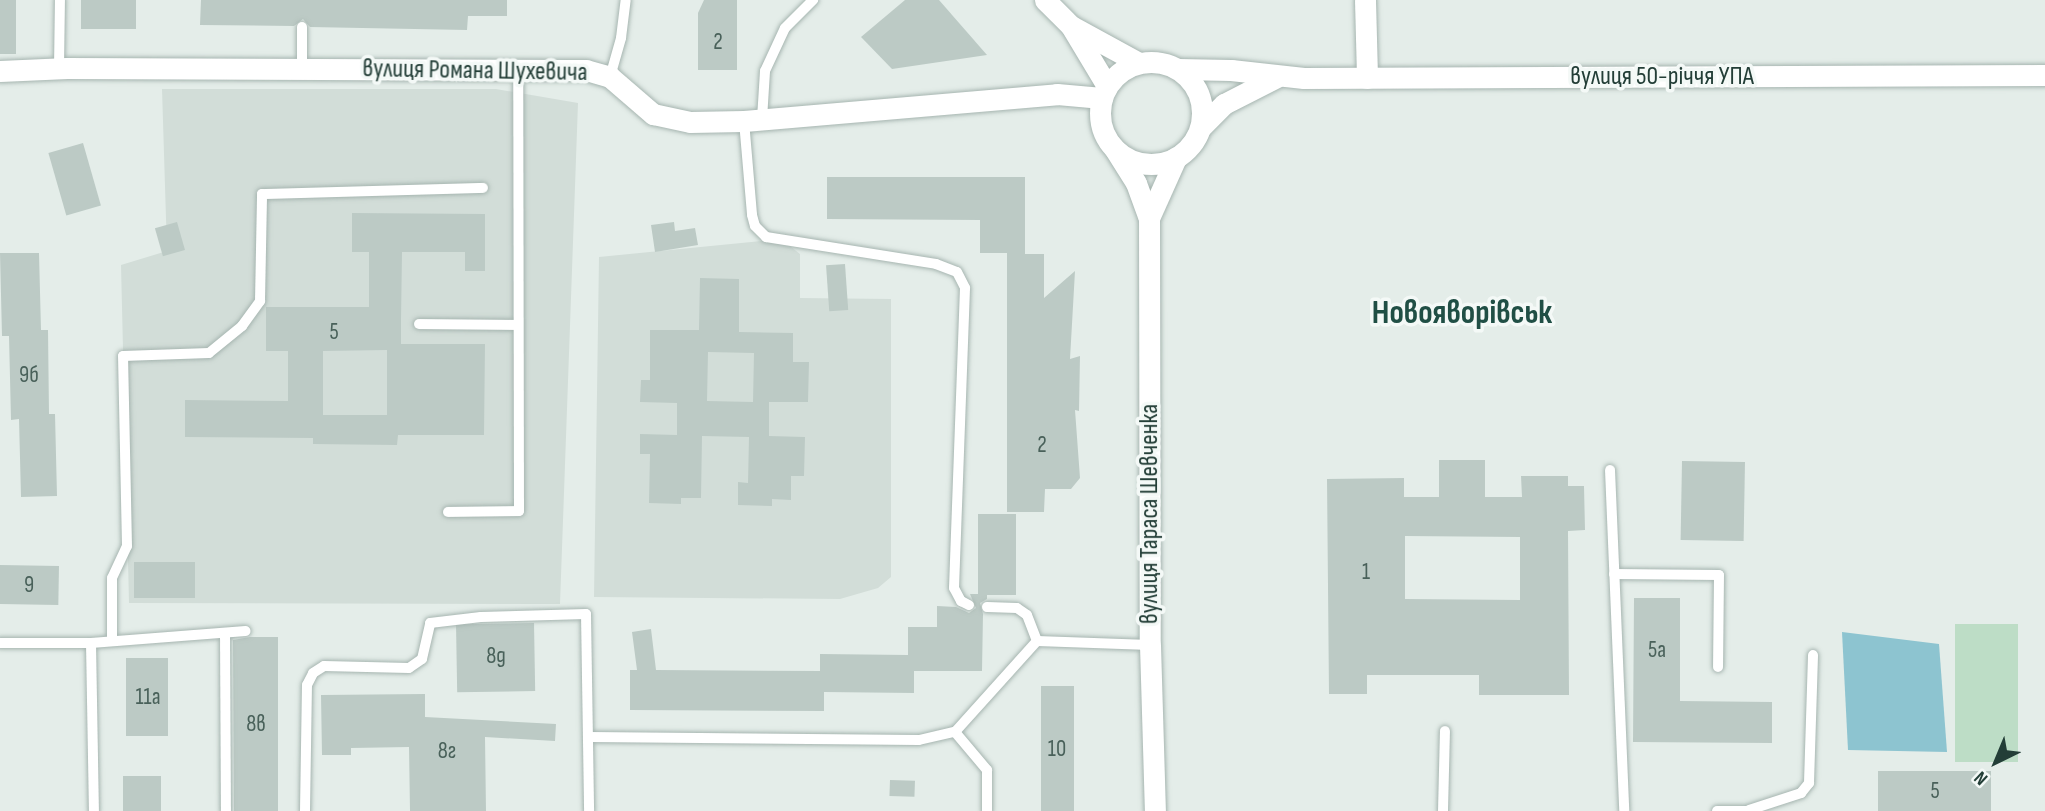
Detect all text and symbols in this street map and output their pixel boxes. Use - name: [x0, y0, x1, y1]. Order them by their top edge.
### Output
- house number: 2: [713, 28, 723, 56]
- street label: вулиця Романа Шухевича: [362, 53, 588, 89]
- street label: вулиця 50-річчя УПА: [1570, 61, 1754, 93]
- district label: Новояворівськ: [1372, 294, 1552, 334]
- house number: 5: [329, 318, 339, 346]
- house number: 9б: [19, 361, 39, 389]
- street label: вулиця Тараса Шевченка: [1134, 404, 1166, 624]
- house number: 2: [1037, 431, 1047, 459]
- house number: 1: [1362, 558, 1370, 586]
- house number: 9: [24, 571, 34, 599]
- house number: 5а: [1648, 636, 1666, 664]
- house number: 8д: [486, 642, 506, 670]
- house number: 11а: [135, 683, 161, 711]
- house number: 8в: [246, 710, 266, 738]
- north arrow: [1961, 727, 2031, 797]
- house number: 10: [1048, 735, 1066, 763]
- house number: 8г: [438, 737, 456, 765]
- text: N: [1970, 766, 1993, 790]
- house number: 5: [1930, 777, 1940, 805]

